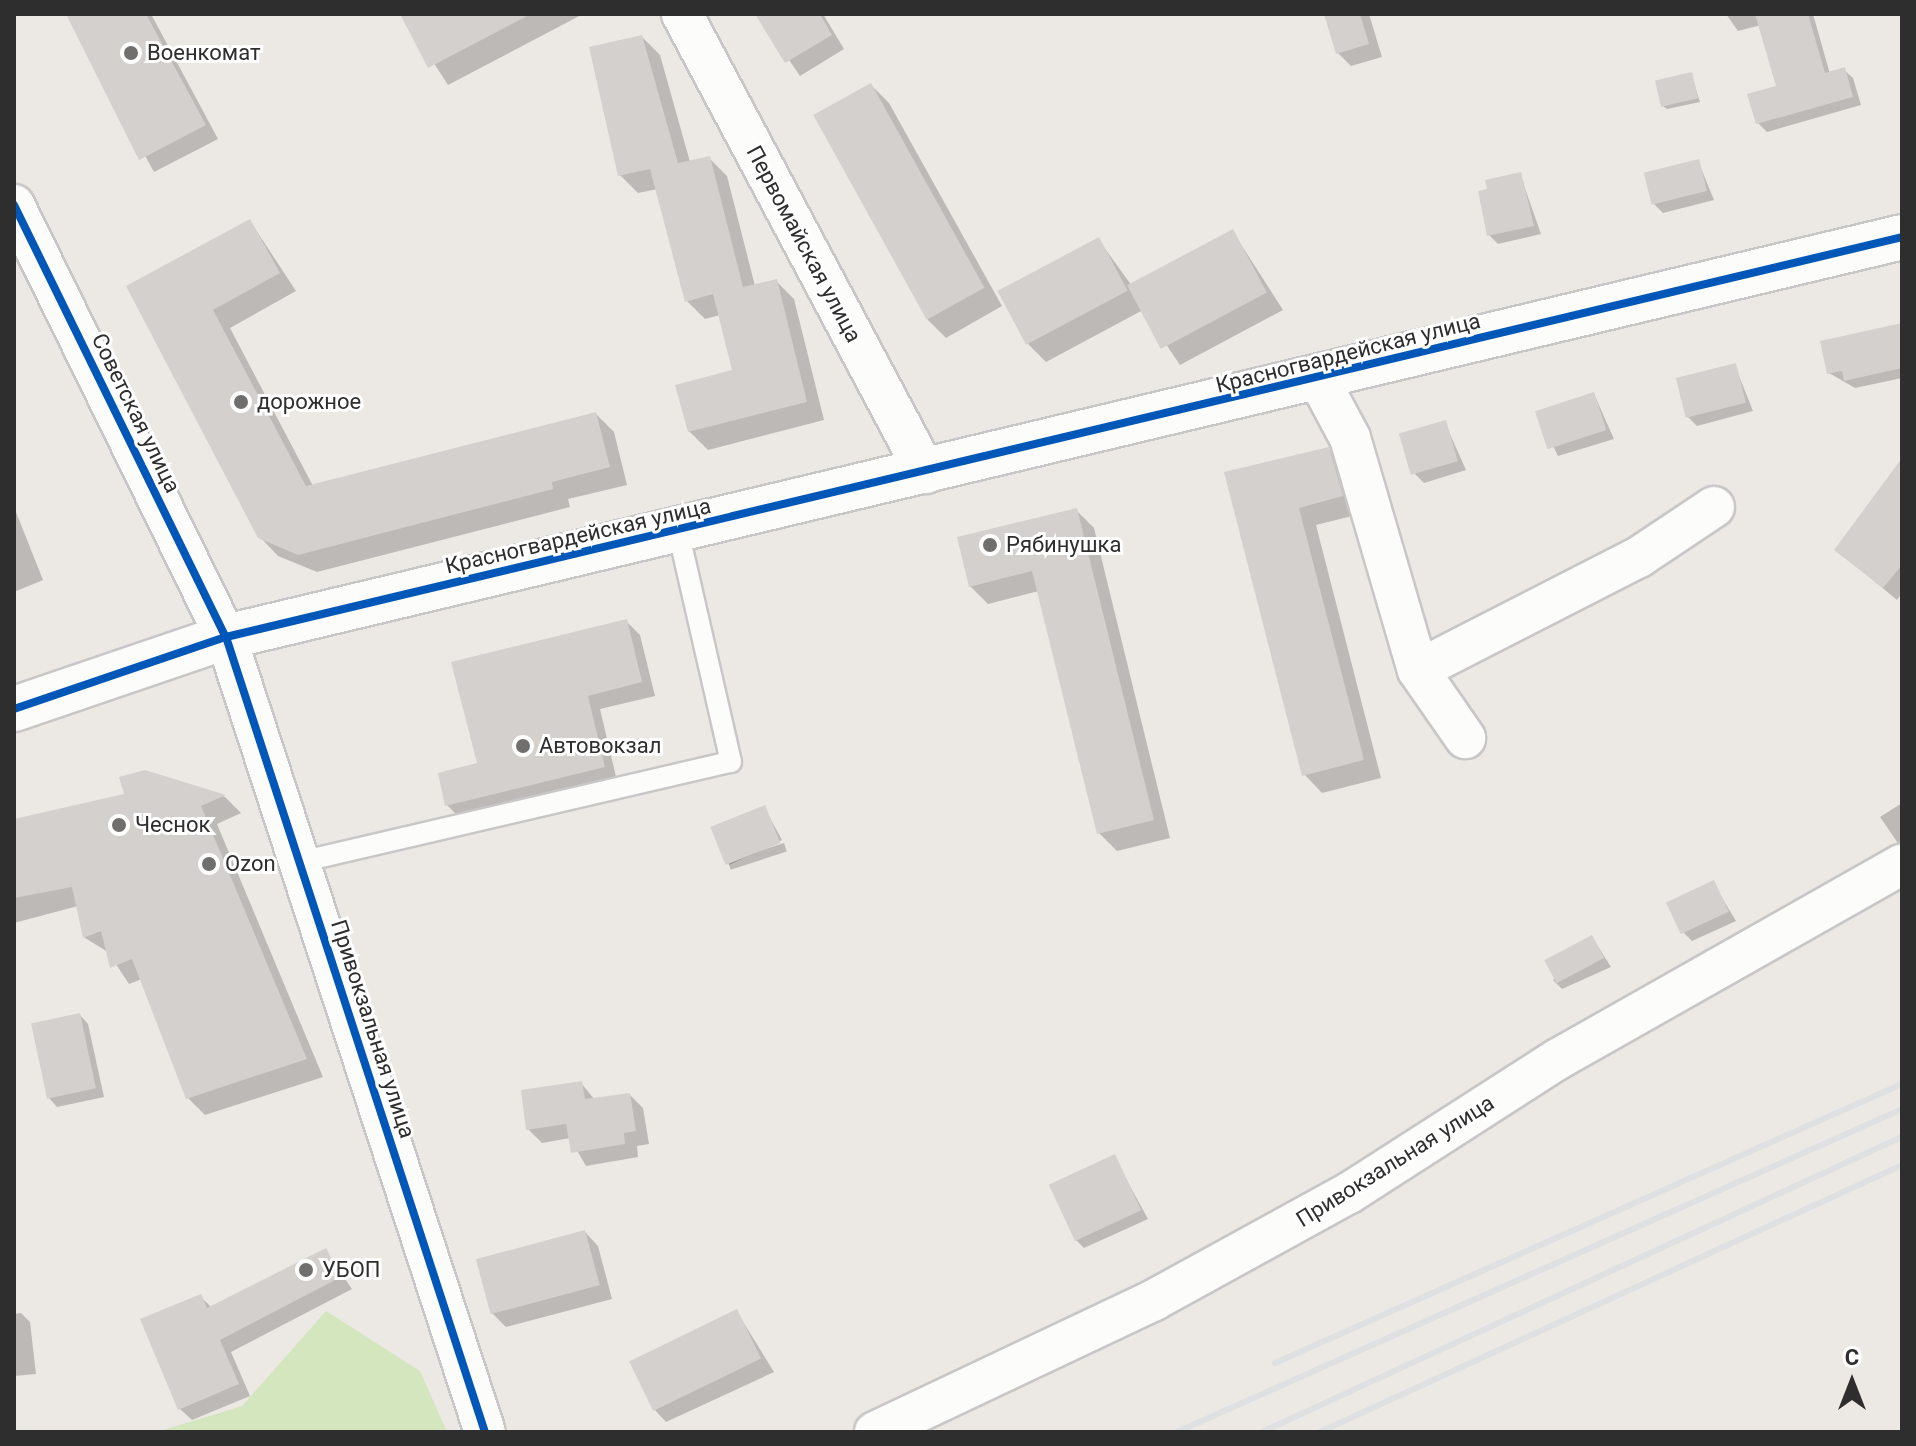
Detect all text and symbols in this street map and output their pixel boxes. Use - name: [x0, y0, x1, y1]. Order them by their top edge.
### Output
- place label: Военкомат: [147, 40, 261, 66]
- marker: Военкомат: [122, 44, 140, 62]
- street label: Первомайская улица: [741, 141, 867, 347]
- street label: Красногвардейская улица: [1213, 307, 1483, 399]
- street label: Советская улица: [86, 329, 186, 497]
- place label: дорожное: [257, 389, 361, 415]
- marker: дорожное: [232, 393, 250, 411]
- street label: Красногвардейская улица: [443, 493, 713, 579]
- place label: Рябинушка: [1006, 532, 1121, 558]
- marker: Рябинушка: [981, 536, 999, 554]
- place label: Автовокзал: [539, 733, 661, 759]
- marker: Автовокзал: [514, 737, 532, 755]
- place label: Чеснок: [135, 812, 210, 838]
- marker: Чеснок: [110, 816, 128, 834]
- place label: Ozon: [225, 851, 276, 877]
- marker: Ozon: [200, 855, 218, 873]
- street label: Привокзальная улица: [325, 916, 421, 1142]
- street label: Привокзальная улица: [1291, 1089, 1499, 1233]
- place label: УБОП: [322, 1257, 381, 1283]
- marker: УБОП: [297, 1261, 315, 1279]
- north arrow: [1812, 1342, 1892, 1422]
- text: С: [1845, 1345, 1859, 1370]

